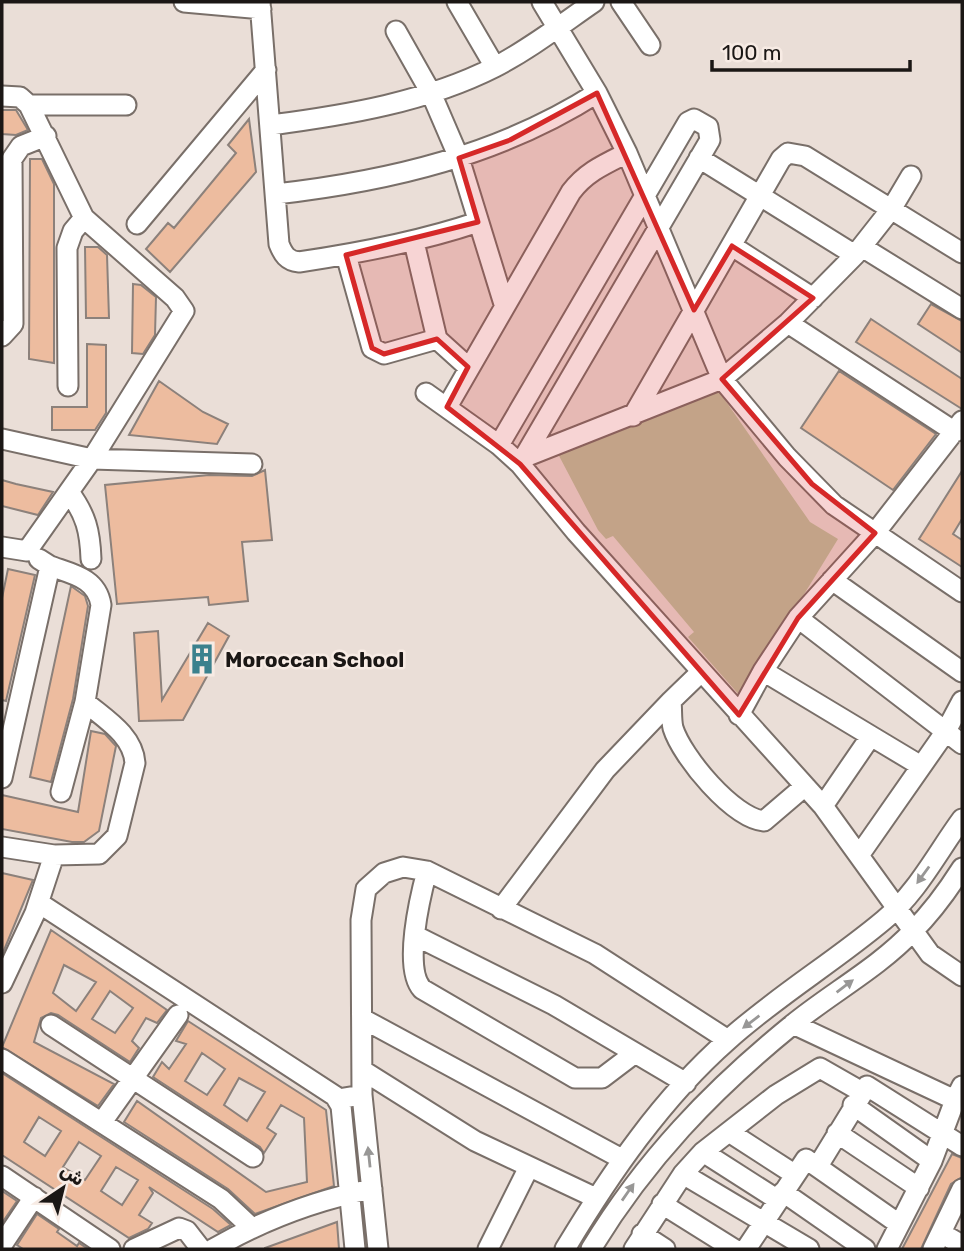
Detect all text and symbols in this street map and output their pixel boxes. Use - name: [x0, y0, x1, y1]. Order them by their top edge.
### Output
- scale bar: [712, 28, 910, 72]
- text: 100 m: [722, 40, 781, 65]
- building icon: Moroccan School: [185, 642, 219, 676]
- place label: Moroccan School: [225, 647, 404, 672]
- one-way arrow: [916, 866, 930, 884]
- one-way arrow: [836, 979, 854, 993]
- one-way arrow: [742, 1015, 760, 1029]
- one-way arrow: [363, 1146, 374, 1168]
- north arrow: [28, 1153, 98, 1223]
- text: ش: [56, 1158, 89, 1191]
- one-way arrow: [621, 1183, 635, 1201]

